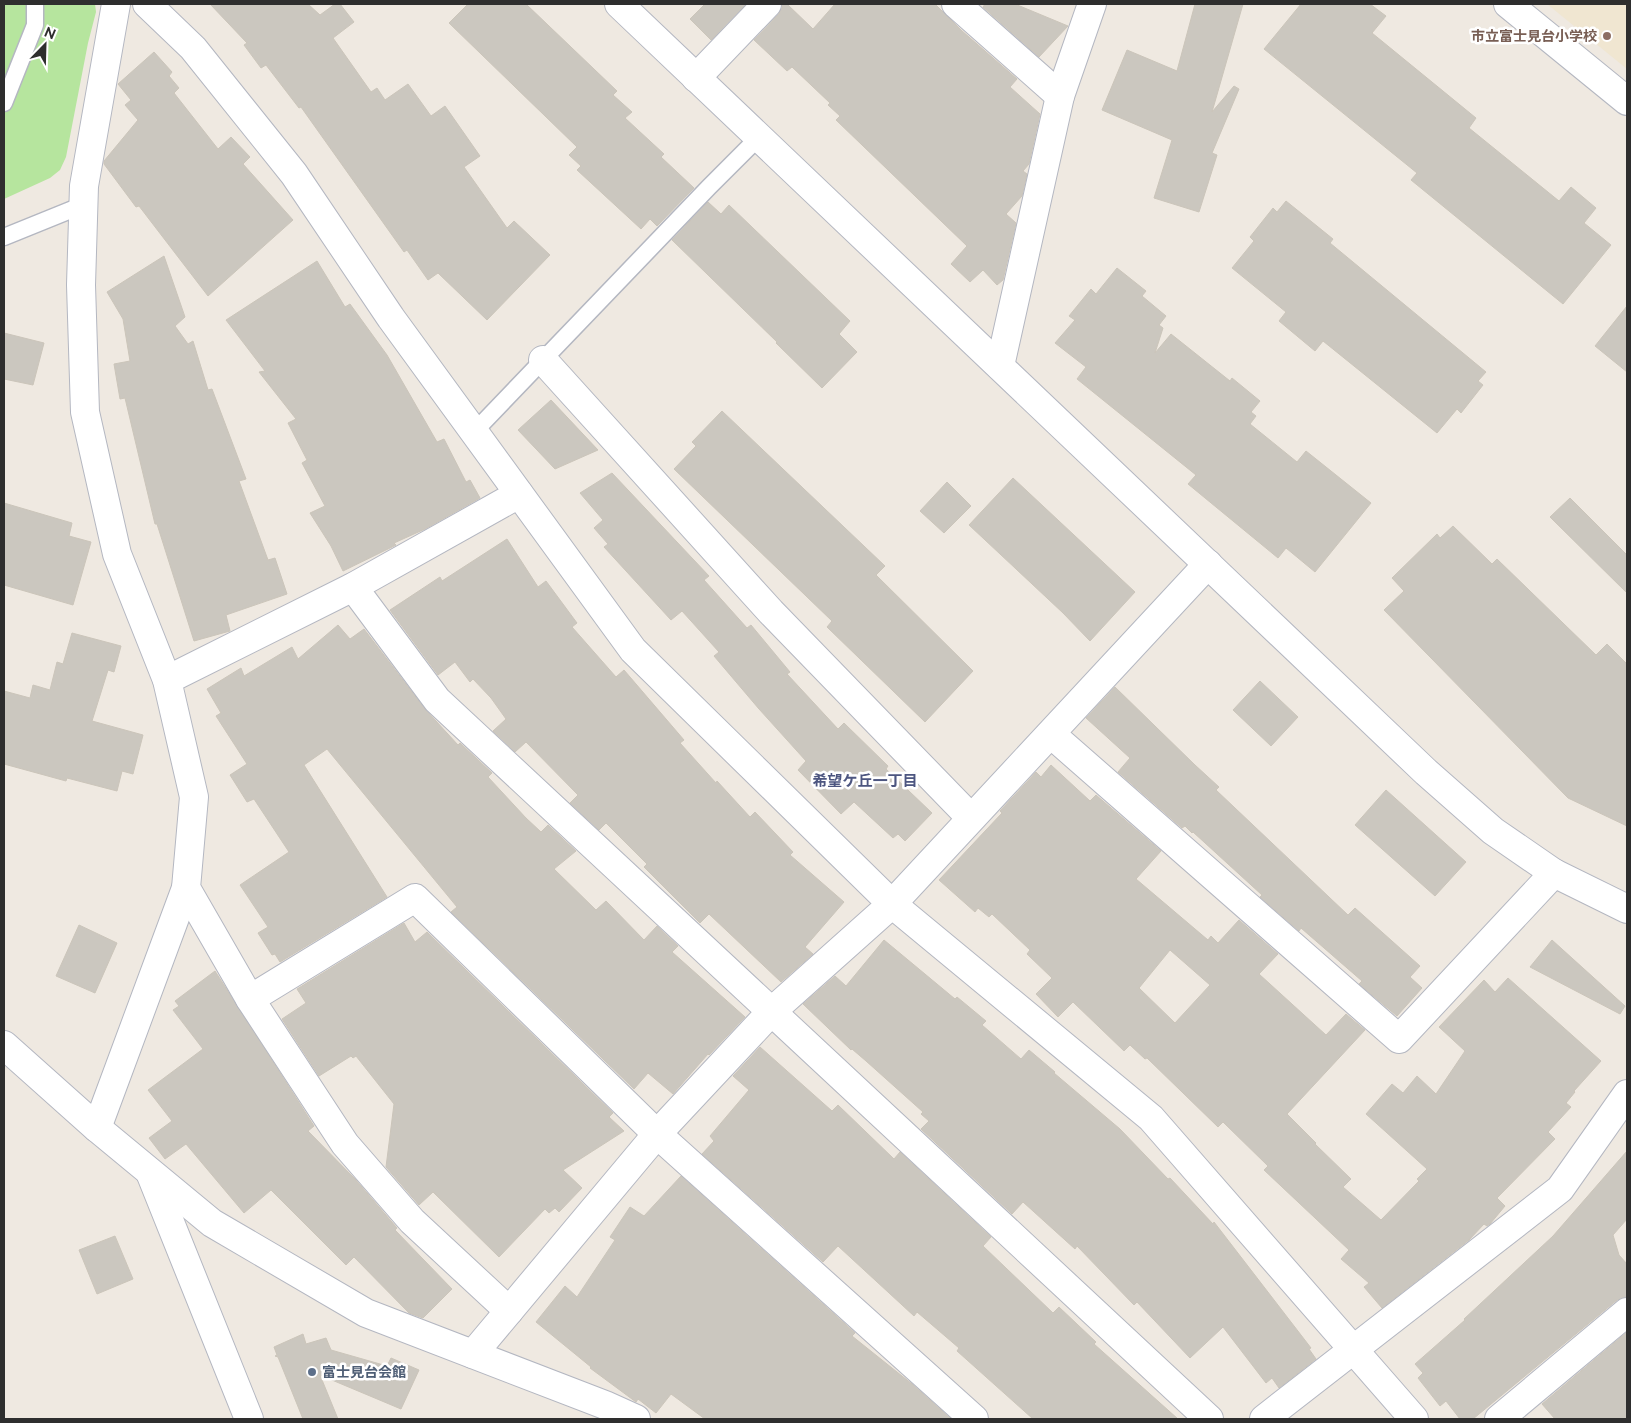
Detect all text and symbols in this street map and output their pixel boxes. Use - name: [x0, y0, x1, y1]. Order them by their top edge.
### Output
- north arrow: [20, 20, 70, 70]
- text: N: [42, 24, 58, 42]
- place label: 市立富士見台小学校: [1471, 28, 1597, 44]
- marker: 市立富士見台小学校: [1601, 30, 1613, 42]
- district label: 希望ケ丘一丁目: [812, 772, 918, 790]
- place label: 富士見台会館: [322, 1364, 406, 1380]
- marker: 富士見台会館: [306, 1366, 318, 1378]

